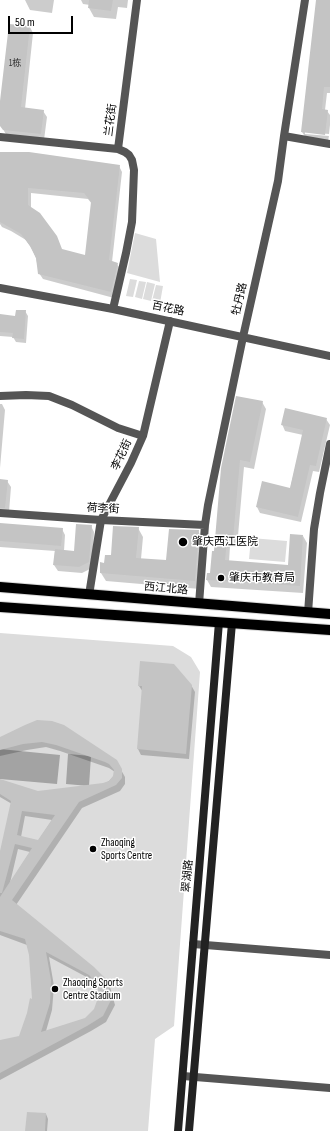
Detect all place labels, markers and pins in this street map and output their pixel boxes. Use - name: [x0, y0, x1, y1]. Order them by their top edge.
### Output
- place label: 肇庆西江医院: [192, 535, 258, 549]
- marker: 肇庆西江医院: [177, 536, 189, 548]
- place label: 肇庆市教育局: [229, 571, 295, 585]
- marker: 肇庆市教育局: [216, 573, 226, 583]
- place label: Zhaoqing Sports Centre: [101, 836, 152, 862]
- marker: Zhaoqing Sports Centre: [88, 844, 98, 854]
- place label: Zhaoqing Sports Centre Stadium: [63, 976, 123, 1002]
- marker: Zhaoqing Sports Centre Stadium: [50, 984, 60, 994]

